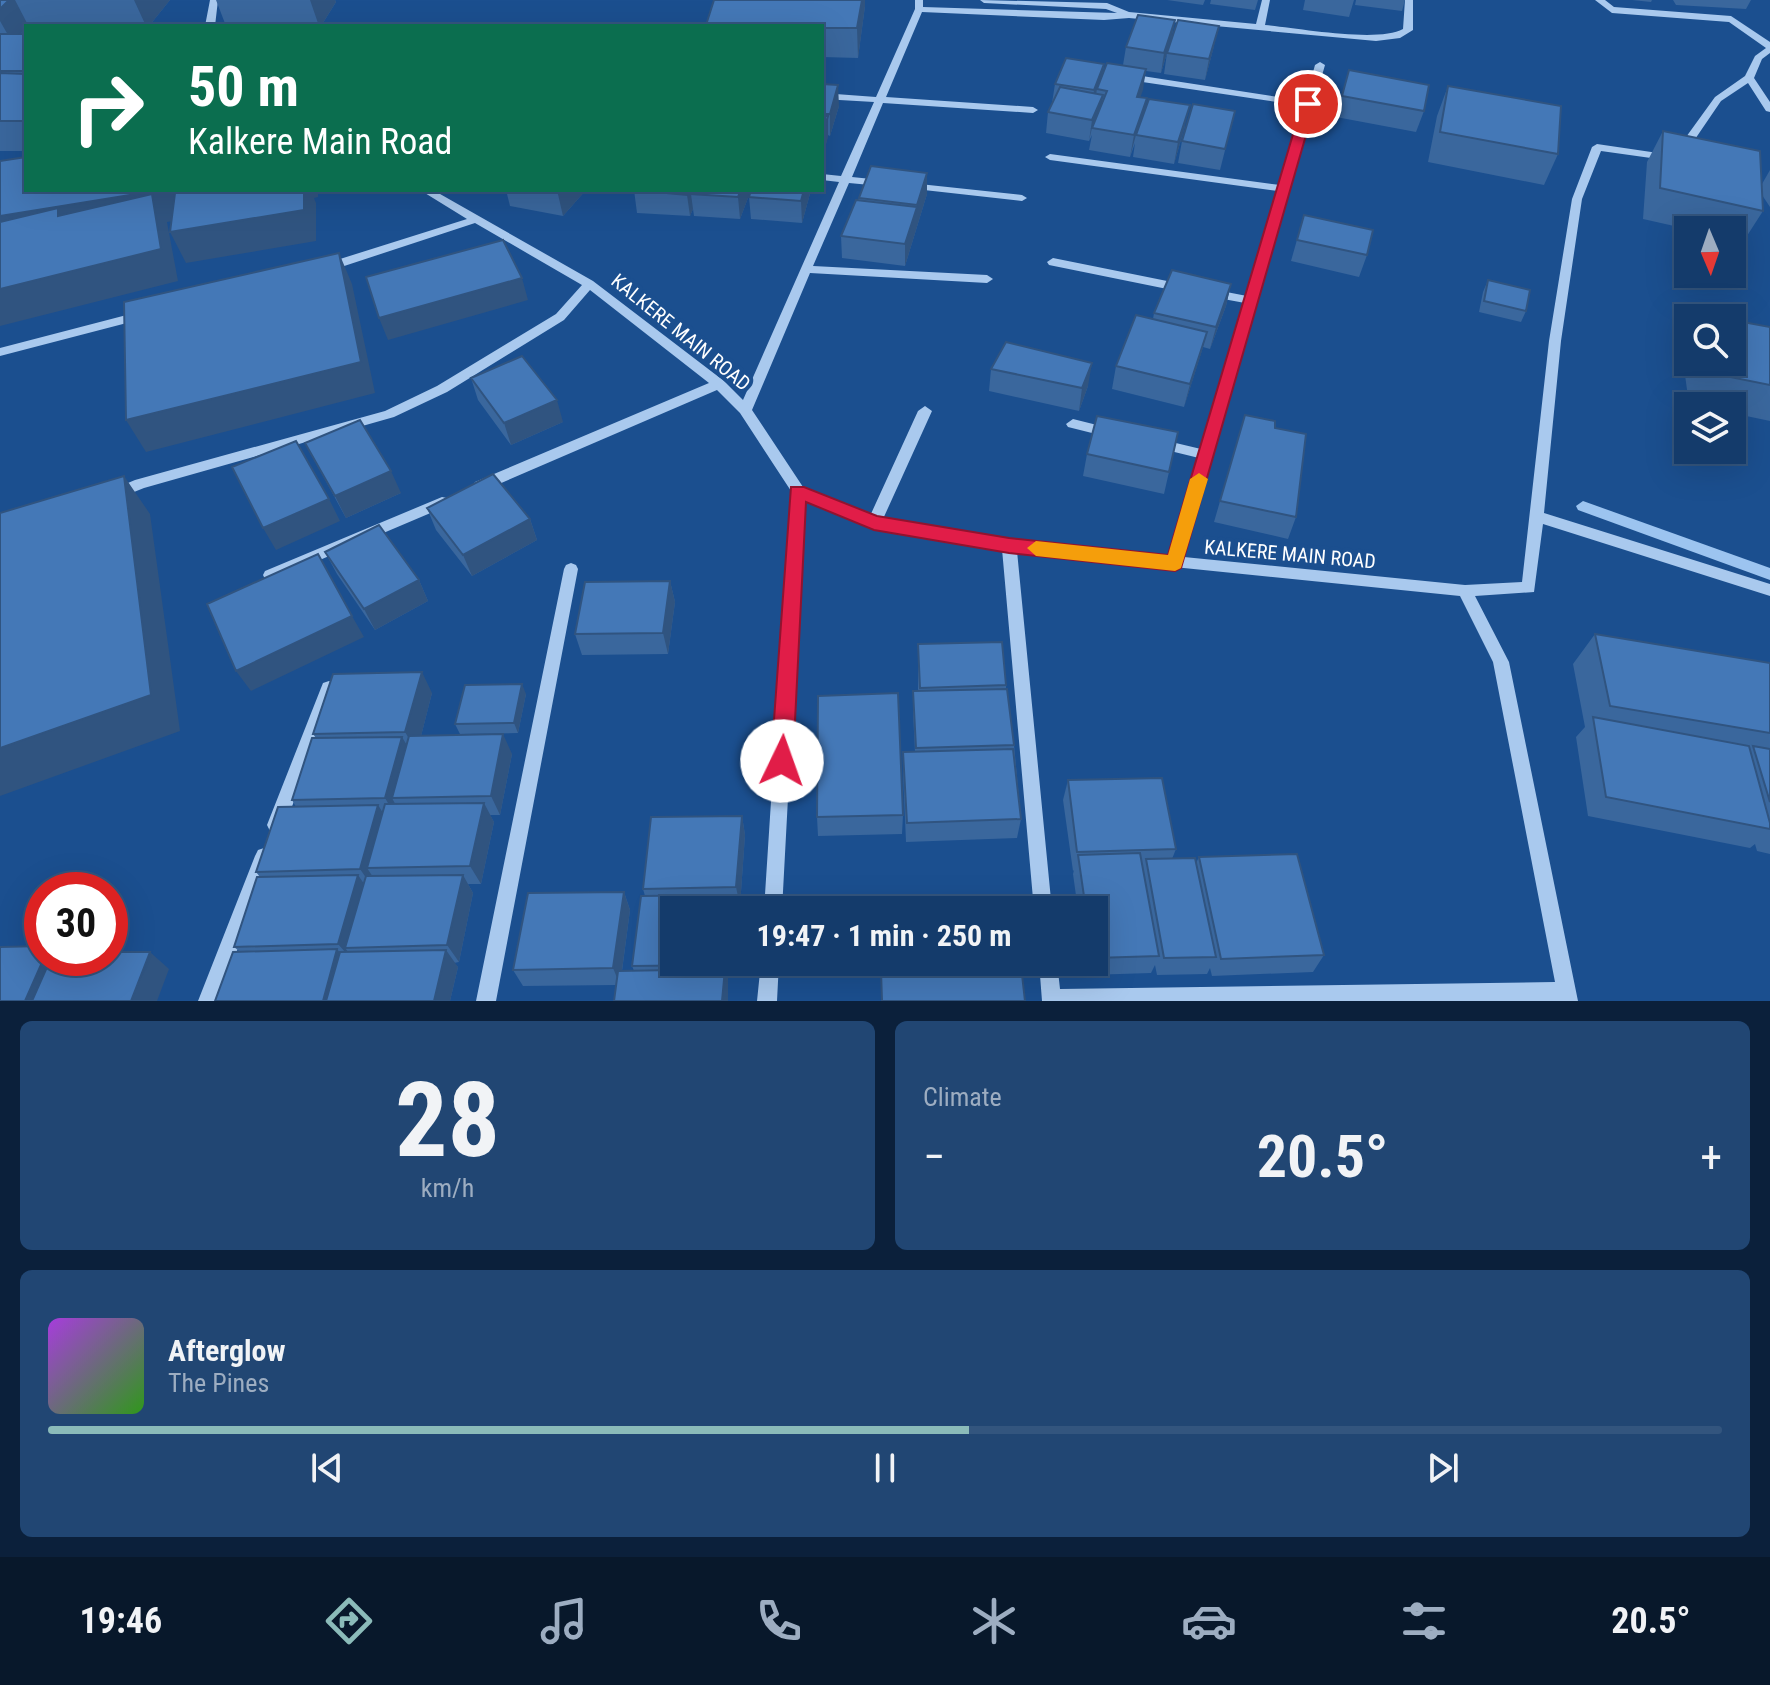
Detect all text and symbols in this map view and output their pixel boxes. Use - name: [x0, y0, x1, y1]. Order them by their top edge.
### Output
- text: 50 m: [188, 54, 299, 120]
- icon: right: [56, 56, 160, 160]
- pin: [1274, 70, 1342, 138]
- icon: arrive: [1286, 82, 1330, 126]
- text: Kalkere Main Road: [188, 121, 452, 163]
- north arrow: [1674, 216, 1746, 288]
- map controls: [1674, 216, 1746, 464]
- street label: KALKERE MAIN ROAD: [607, 269, 755, 395]
- button: search: [1674, 304, 1746, 376]
- button: layers: [1674, 392, 1746, 464]
- street label: KALKERE MAIN ROAD: [1203, 535, 1377, 573]
- position arrow: [740, 719, 824, 803]
- speed limit sign: 30: [24, 872, 128, 976]
- text: 19:47 · 1 min · 250 m: [757, 918, 1011, 953]
- text: 28: [395, 1060, 500, 1181]
- text: Climate: [923, 1082, 1002, 1112]
- text: 20.5°: [1257, 1121, 1388, 1192]
- text: −: [923, 1131, 945, 1183]
- text: +: [1700, 1131, 1722, 1183]
- text: km/h: [421, 1173, 474, 1203]
- text: Afterglow: [168, 1333, 286, 1368]
- text: The Pines: [168, 1368, 269, 1398]
- icon: previous: [305, 1446, 349, 1490]
- icon: pause: [863, 1446, 907, 1490]
- icon: next: [1421, 1446, 1465, 1490]
- icon: directions: [321, 1593, 377, 1649]
- icon: music: [536, 1593, 592, 1649]
- icon: phone: [751, 1593, 807, 1649]
- icon: climate: [966, 1593, 1022, 1649]
- icon: car: [1181, 1593, 1237, 1649]
- icon: filters: [1396, 1593, 1452, 1649]
- text: 19:46: [80, 1600, 162, 1642]
- text: 20.5°: [1611, 1600, 1690, 1642]

